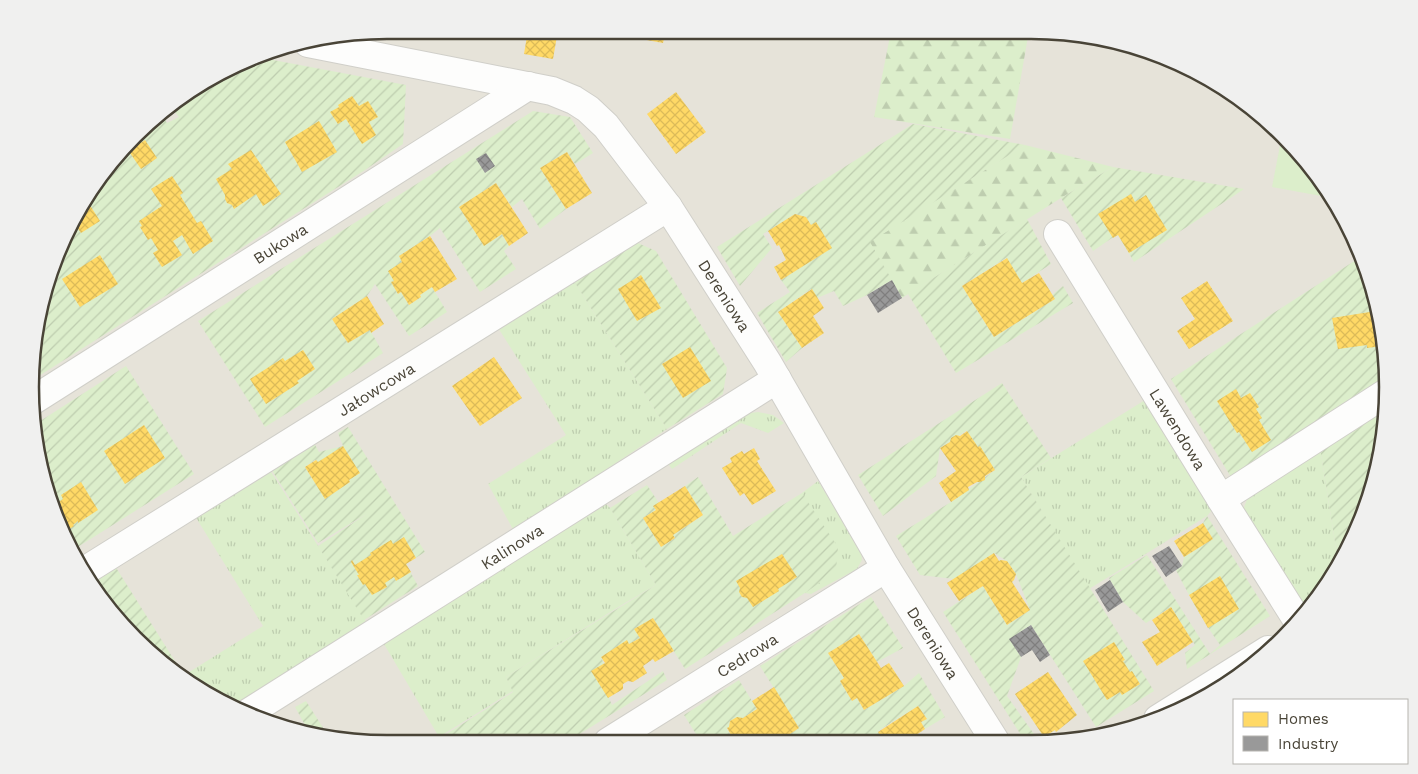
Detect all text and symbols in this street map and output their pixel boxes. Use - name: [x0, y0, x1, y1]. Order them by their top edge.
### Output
- street label: Bukowa: [250, 220, 311, 268]
- street label: Dereniowa: [694, 256, 754, 336]
- street label: Jałowcowa: [335, 358, 418, 420]
- street label: Lawendowa: [1145, 385, 1210, 474]
- street label: Kalinowa: [477, 520, 547, 574]
- street label: Dereniowa: [903, 603, 963, 683]
- street label: Cedrowa: [713, 629, 781, 682]
- legend: [1233, 699, 1408, 764]
- text: Homes: [1278, 710, 1329, 728]
- text: Industry: [1278, 735, 1339, 753]

